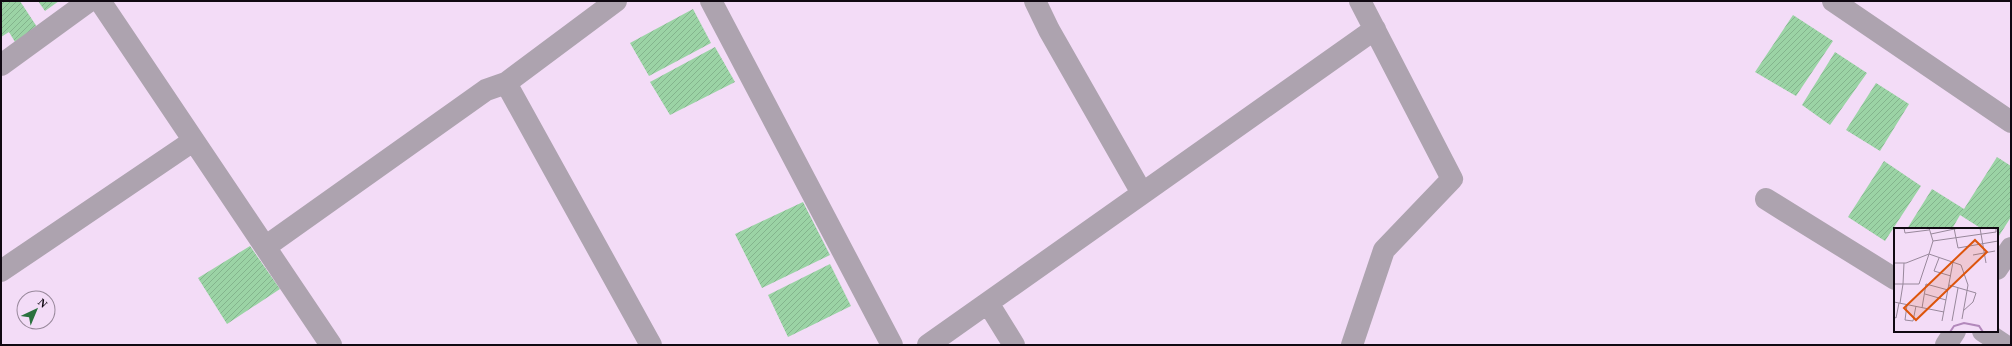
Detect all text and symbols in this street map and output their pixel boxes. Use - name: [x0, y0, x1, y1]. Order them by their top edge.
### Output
- inset map: [1894, 228, 1998, 332]
- north arrow: [16, 290, 56, 330]
- text: N: [36, 296, 50, 310]

